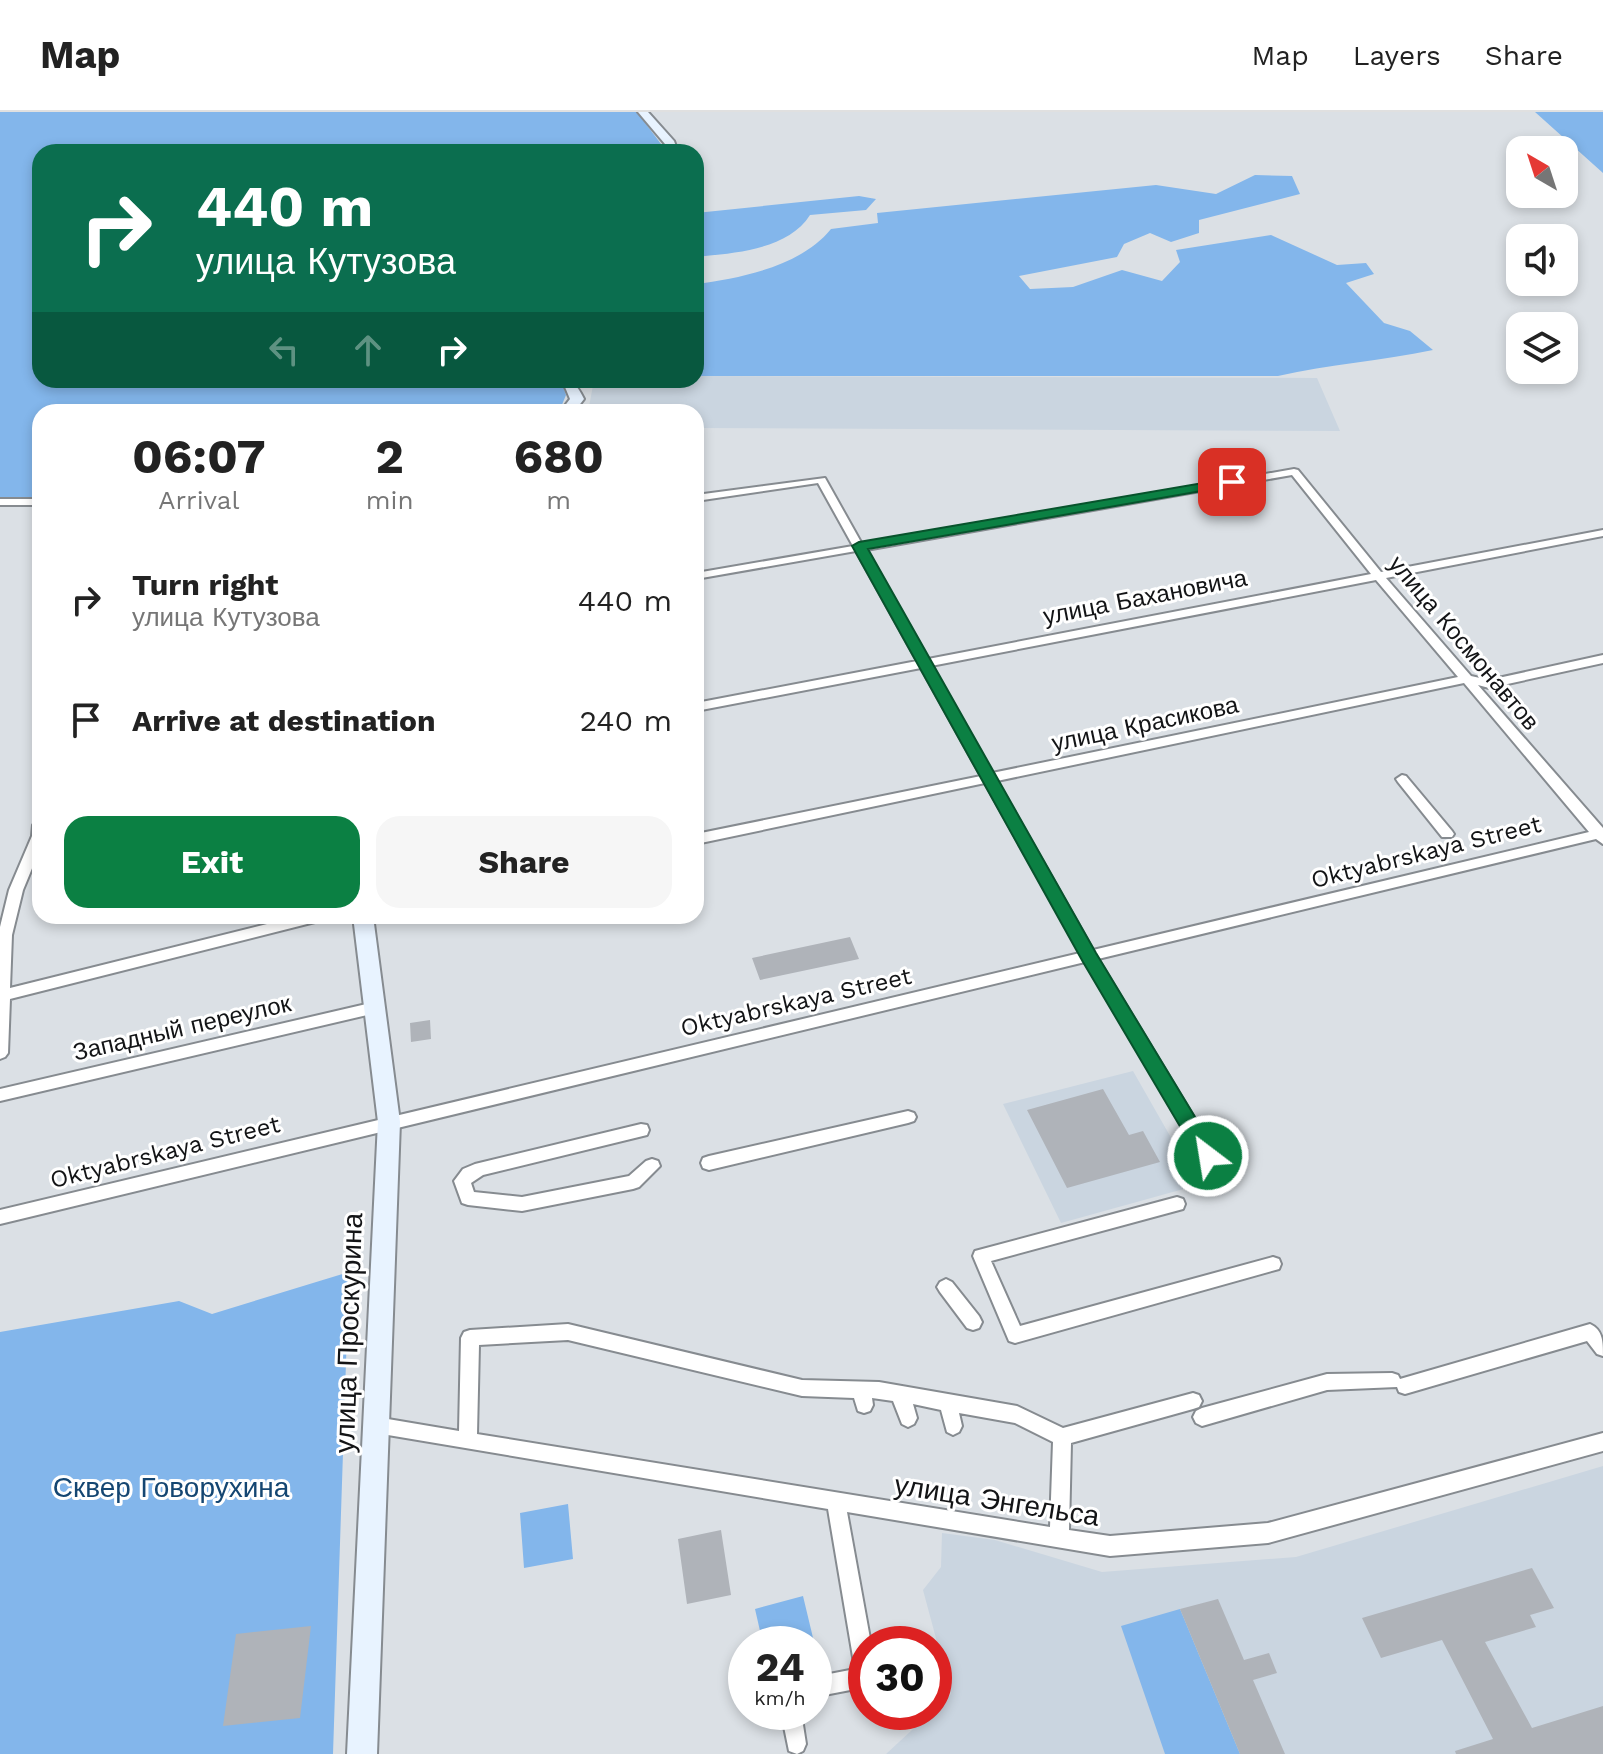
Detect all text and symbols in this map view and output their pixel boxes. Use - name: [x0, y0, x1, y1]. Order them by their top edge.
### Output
- text: Map: [40, 33, 120, 77]
- text: Map: [1252, 39, 1309, 72]
- text: Layers: [1353, 39, 1441, 72]
- text: Share: [1485, 39, 1563, 72]
- north arrow: [1506, 136, 1578, 208]
- map controls: [1506, 136, 1578, 384]
- text: 440 m: [196, 174, 373, 240]
- icon: right: [64, 176, 168, 280]
- button: sound: [1506, 224, 1578, 296]
- text: улица Кутузова: [196, 241, 456, 283]
- button: layers: [1506, 312, 1578, 384]
- icon: left: [262, 328, 306, 372]
- icon: ahead: [346, 328, 390, 372]
- icon: right: [430, 328, 474, 372]
- text: 06:07: [132, 428, 266, 485]
- text: 2: [375, 428, 404, 485]
- text: 680: [513, 428, 604, 485]
- pin: [1198, 448, 1266, 516]
- icon: arrive: [1210, 460, 1254, 504]
- text: Arrival: [158, 485, 239, 515]
- text: min: [366, 485, 414, 515]
- text: m: [546, 485, 571, 515]
- street label: улица Космонавтов: [1383, 550, 1545, 736]
- street label: улица Бахановича: [1041, 563, 1250, 630]
- text: Turn right: [132, 567, 278, 602]
- icon: right: [64, 578, 108, 622]
- text: 440 m: [578, 583, 672, 618]
- text: улица Кутузова: [132, 602, 320, 632]
- street label: улица Красикова: [1049, 690, 1242, 757]
- icon: arrive: [64, 698, 108, 742]
- text: Arrive at destination: [132, 703, 436, 738]
- text: 240 m: [580, 703, 672, 738]
- street label: Oktyabrskaya Street: [1308, 810, 1544, 894]
- button: Exit: [64, 816, 360, 908]
- button: Share: [376, 816, 672, 908]
- street label: Oktyabrskaya Street: [678, 962, 914, 1042]
- street label: Западный переулок: [70, 989, 294, 1067]
- street label: Oktyabrskaya Street: [47, 1110, 283, 1194]
- position arrow: [1166, 1114, 1250, 1198]
- street label: улица Проскурина: [328, 1212, 369, 1454]
- street label: улица Энгельса: [892, 1468, 1102, 1533]
- park label: Сквер Говорухина: [53, 1471, 290, 1504]
- speed limit sign: 30: [848, 1626, 952, 1730]
- text: 24: [755, 1644, 805, 1691]
- text: km/h: [754, 1686, 806, 1710]

